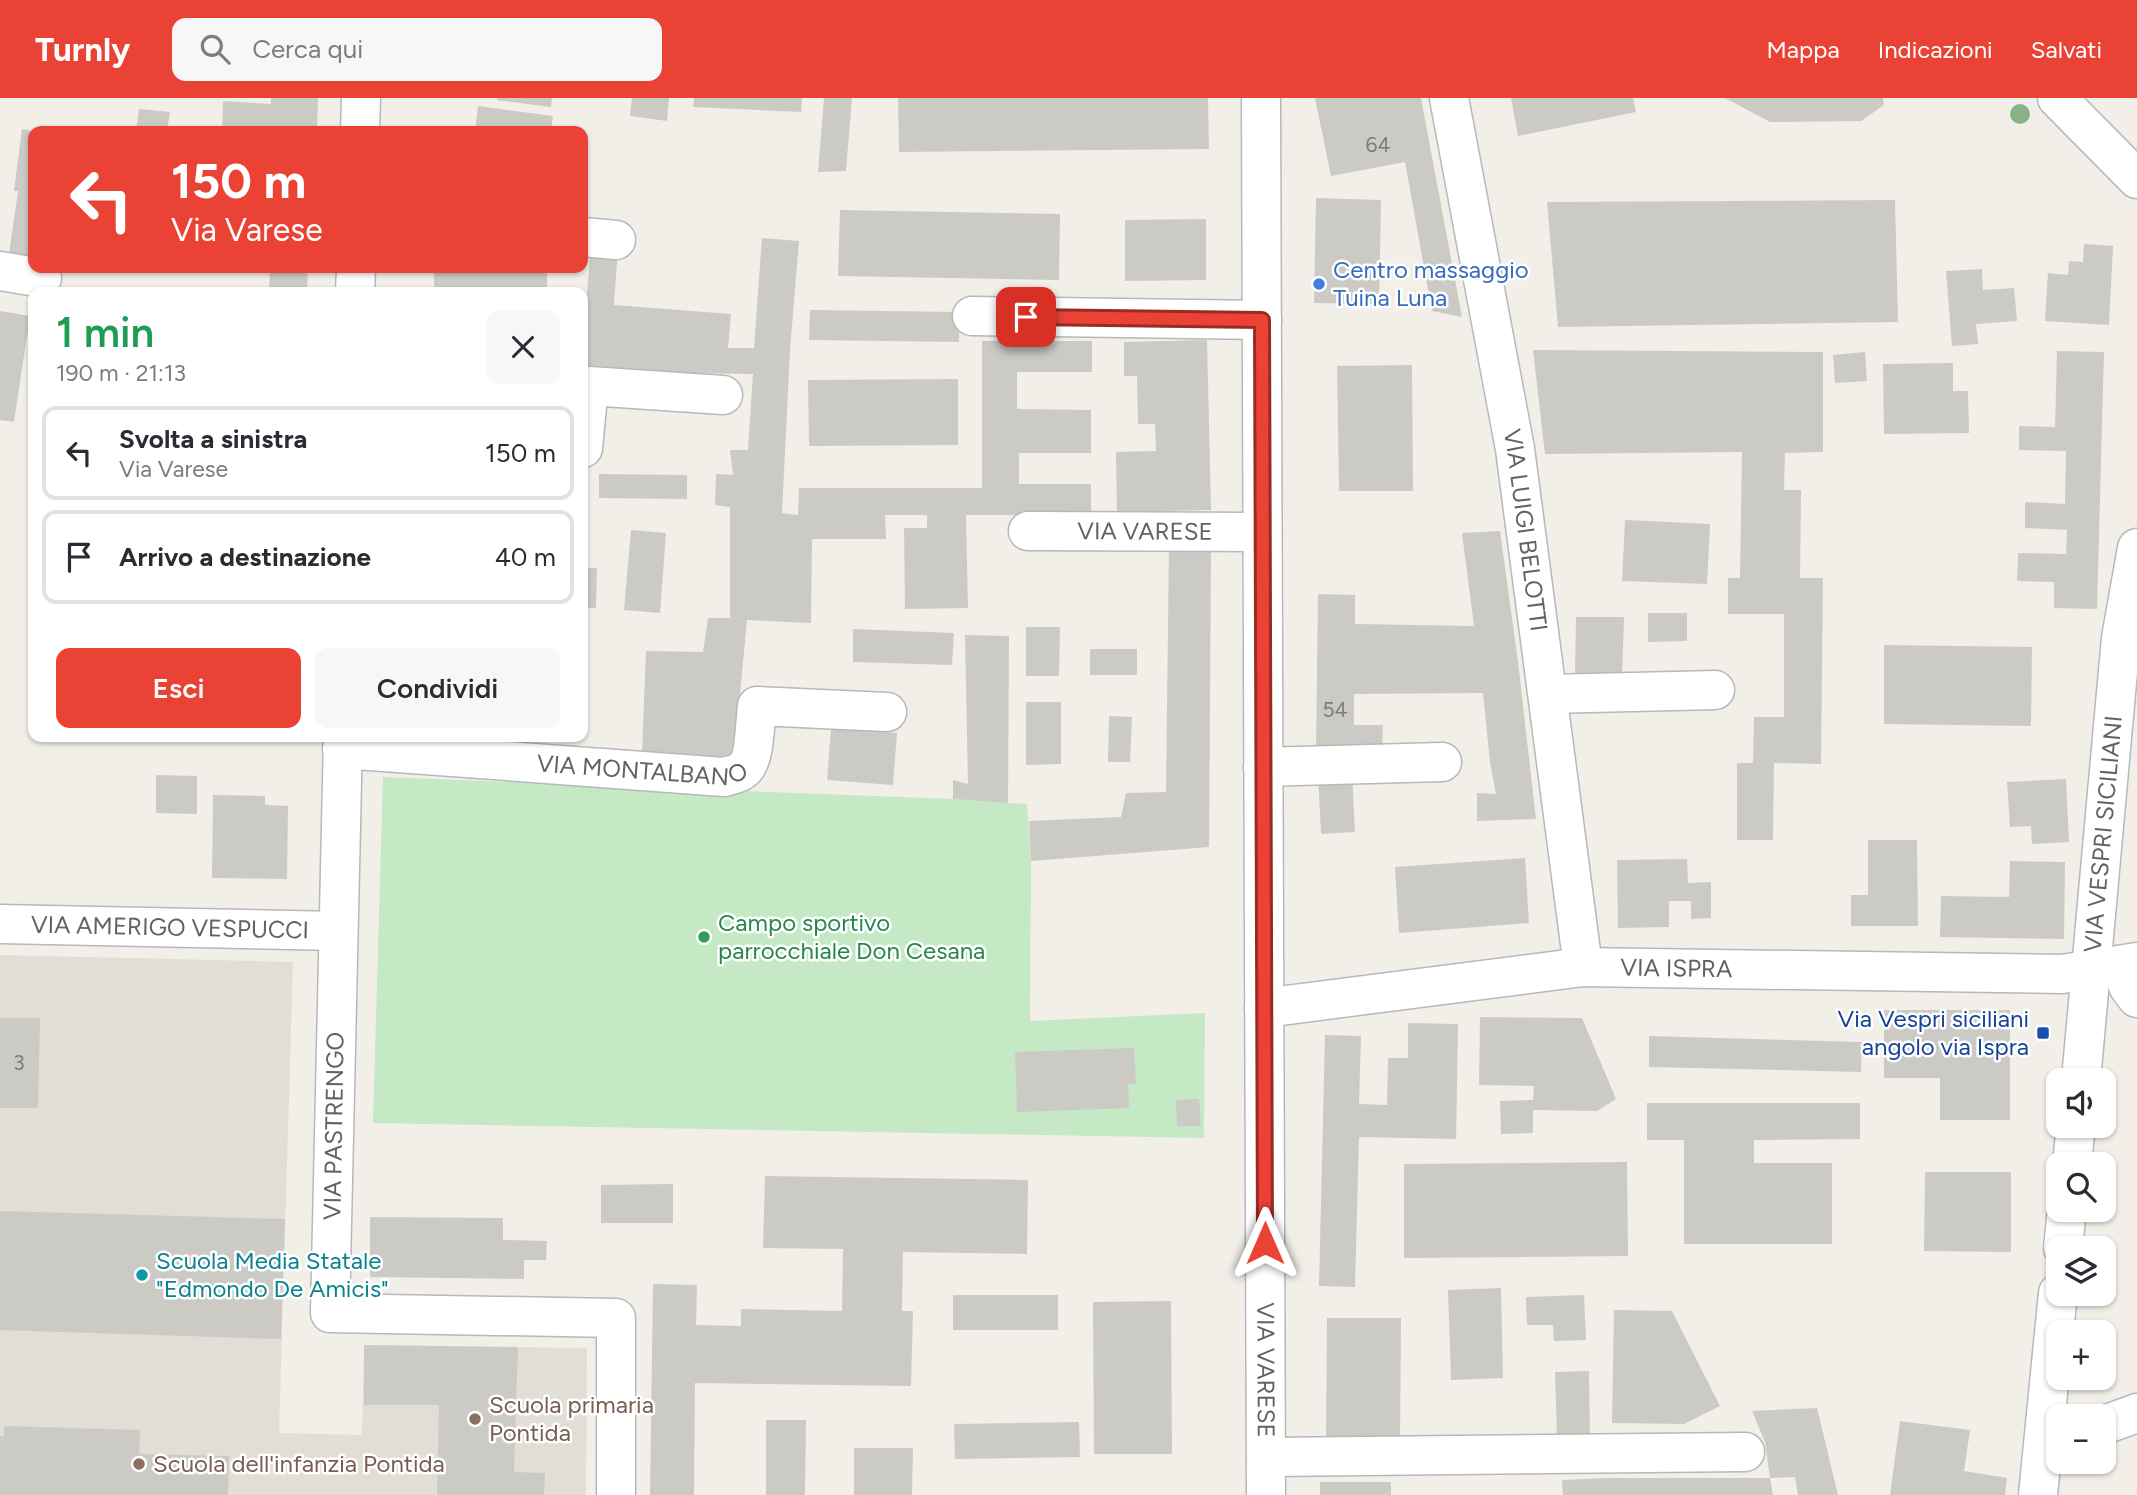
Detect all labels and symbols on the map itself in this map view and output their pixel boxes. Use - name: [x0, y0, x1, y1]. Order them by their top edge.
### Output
- house number: 64: [1366, 132, 1390, 157]
- place label: Centro massaggio Tuina Luna: [1333, 255, 1529, 312]
- marker: Centro massaggio Tuina Luna: [1311, 276, 1327, 292]
- pin: [996, 287, 1056, 347]
- street label: VIA LUIGI BELOTTI: [1498, 426, 1554, 633]
- street label: VIA VARESE: [1077, 516, 1213, 546]
- house number: 54: [1322, 697, 1348, 722]
- street label: VIA VESPRI SICILIANI: [2078, 714, 2128, 954]
- street label: VIA MONTALBANO: [536, 748, 752, 791]
- place label: Campo sportivo parrocchiale Don Cesana: [718, 908, 985, 965]
- street label: VIA AMERIGO VESPUCCI: [31, 910, 309, 944]
- marker: Campo sportivo parrocchiale Don Cesana: [696, 929, 712, 945]
- street label: VIA ISPRA: [1620, 953, 1733, 983]
- place label: Via Vespri siciliani angolo via Ispra: [1838, 1004, 2029, 1061]
- marker: Via Vespri siciliani angolo via Ispra: [2035, 1025, 2051, 1041]
- street label: VIA PASTRENGO: [317, 1032, 350, 1220]
- house number: 3: [13, 1050, 25, 1075]
- position arrow: [1228, 1206, 1302, 1280]
- place label: Scuola Media Statale "Edmondo De Amicis": [156, 1246, 389, 1303]
- marker: Scuola Media Statale "Edmondo De Amicis": [134, 1267, 150, 1283]
- street label: VIA VARESE: [1251, 1302, 1281, 1438]
- place label: Scuola primaria Pontida: [489, 1390, 654, 1447]
- marker: Scuola primaria Pontida: [467, 1411, 483, 1427]
- place label: Scuola dell'infanzia Pontida: [153, 1449, 445, 1478]
- marker: Scuola dell'infanzia Pontida: [131, 1456, 147, 1472]

